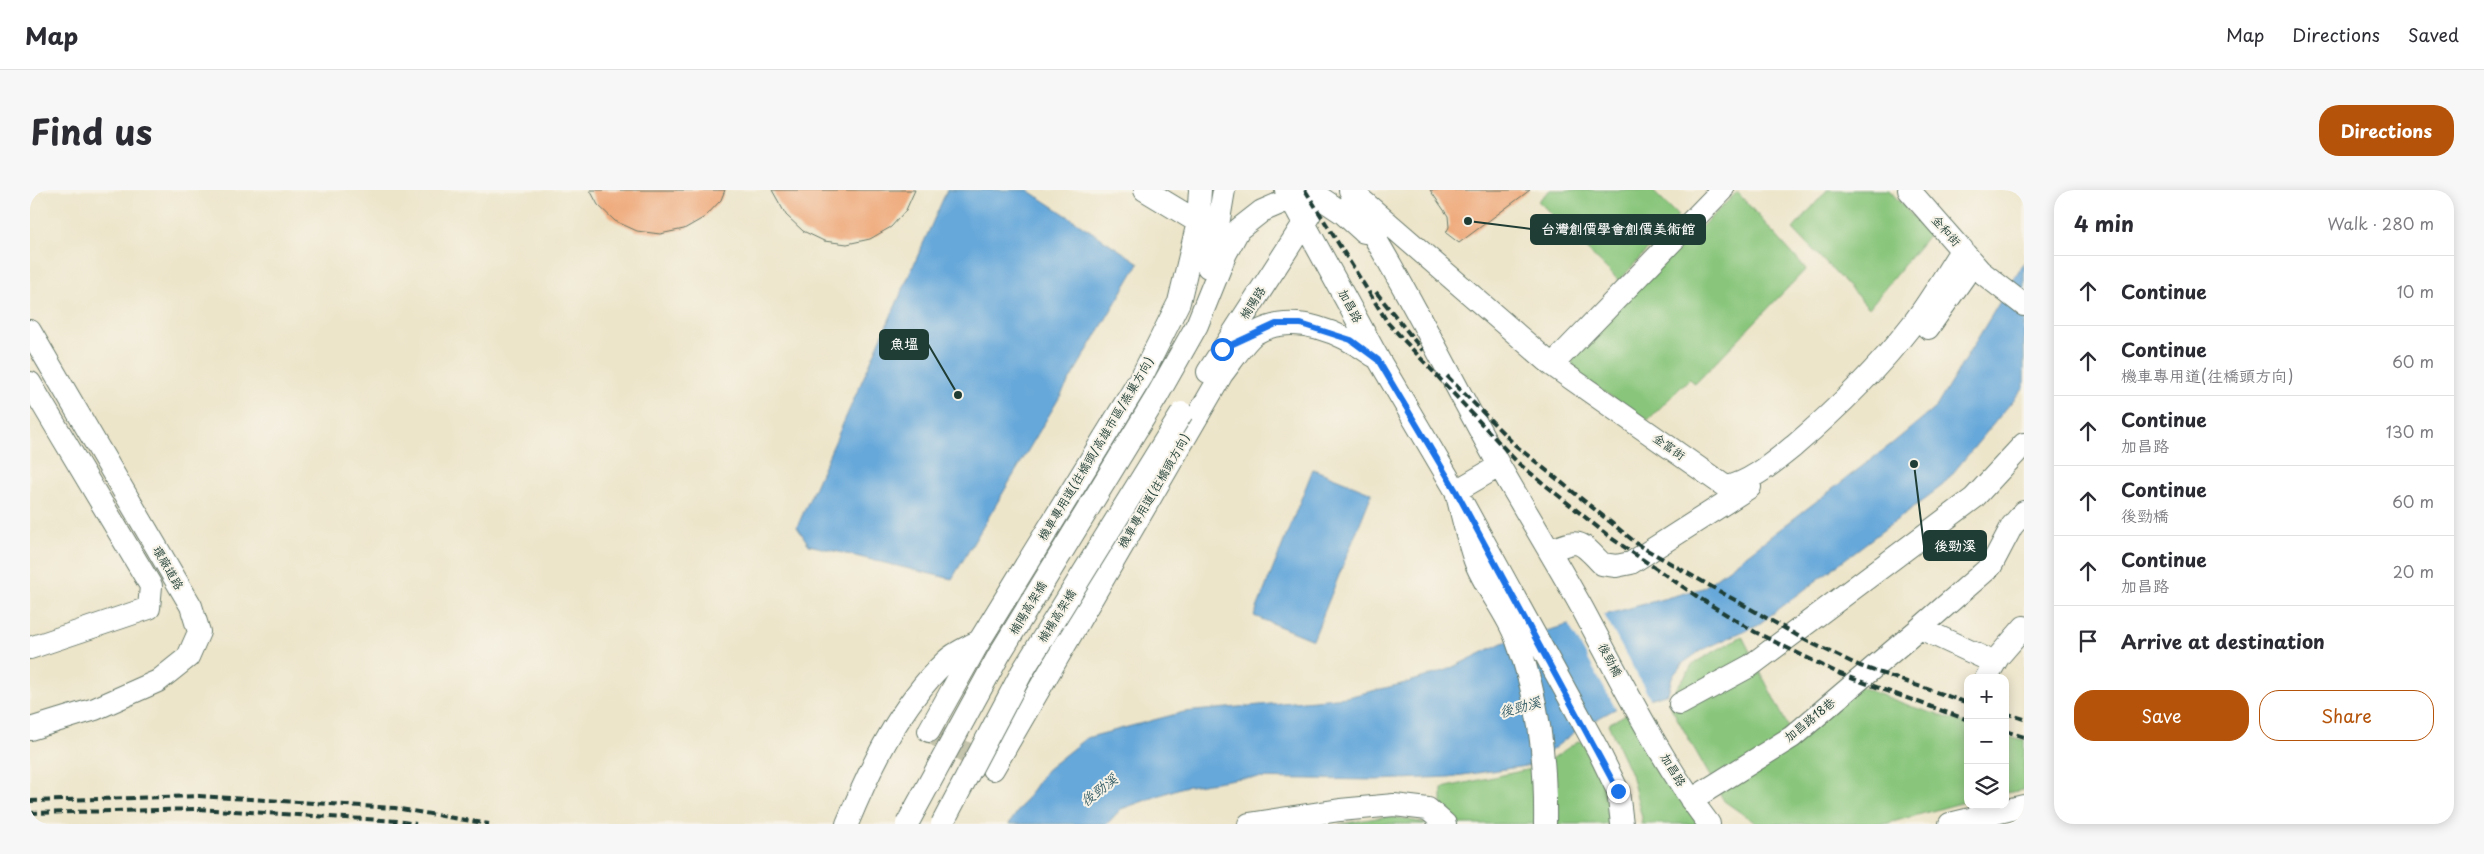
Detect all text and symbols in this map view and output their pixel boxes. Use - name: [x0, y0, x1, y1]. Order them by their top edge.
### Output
- text: Map: [25, 17, 78, 53]
- text: Map: [2226, 21, 2264, 48]
- text: Directions: [2292, 21, 2380, 48]
- text: Saved: [2408, 21, 2459, 48]
- text: Find us: [30, 104, 152, 157]
- button: Directions: [2319, 105, 2454, 156]
- text: 4 min: [2074, 207, 2134, 239]
- street label: 金和街: [1928, 211, 1965, 250]
- text: Walk · 280 m: [2327, 211, 2434, 235]
- callout: 台灣創價學會創價美術館: [1531, 215, 1705, 244]
- text: 台灣創價學會創價美術館: [1541, 218, 1695, 239]
- icon: ahead: [2074, 277, 2102, 305]
- text: Continue: [2121, 277, 2207, 305]
- text: 10 m: [2397, 279, 2434, 303]
- street label: 楠陽路: [1235, 282, 1270, 322]
- street label: 加昌路: [1334, 285, 1367, 326]
- callout: 魚塭: [880, 330, 928, 359]
- text: 魚塭: [890, 333, 919, 354]
- text: Continue: [2121, 335, 2207, 363]
- route start: [1211, 338, 1234, 361]
- icon: ahead: [2074, 347, 2102, 375]
- text: 60 m: [2392, 349, 2434, 373]
- street label: 機車專用道(往橋頭/高雄市區/燕巢方向): [1033, 353, 1157, 544]
- text: 機車專用道(往橋頭方向): [2121, 363, 2294, 387]
- text: Continue: [2121, 405, 2207, 433]
- icon: ahead: [2074, 417, 2102, 445]
- text: 130 m: [2386, 419, 2434, 443]
- street label: 金富街: [1650, 428, 1689, 464]
- street label: 機車專用道(往橋頭方向): [1113, 430, 1193, 551]
- text: 加昌路: [2121, 433, 2169, 457]
- text: Continue: [2121, 475, 2207, 503]
- icon: ahead: [2074, 487, 2102, 515]
- text: 60 m: [2392, 489, 2434, 513]
- text: 後勁橋: [2121, 503, 2169, 527]
- callout: 後勁溪: [1924, 531, 1986, 560]
- text: 後勁溪: [1934, 535, 1976, 556]
- street label: 環廠道路: [149, 542, 189, 593]
- text: Continue: [2121, 545, 2207, 573]
- icon: ahead: [2074, 557, 2102, 585]
- text: 20 m: [2393, 559, 2434, 583]
- text: 加昌路: [2121, 573, 2169, 597]
- street label: 楠陽高架橋: [1004, 577, 1050, 638]
- street label: 楠楊高架橋: [1033, 585, 1080, 646]
- icon: arrive: [2074, 627, 2102, 655]
- text: Arrive at destination: [2121, 627, 2325, 655]
- street label: 後勁橋: [1594, 639, 1627, 680]
- map controls: [1964, 674, 2009, 809]
- button: +: [1964, 674, 2009, 719]
- button: Save: [2074, 690, 2249, 741]
- button: Share: [2259, 690, 2434, 741]
- water label: 後勁溪: [1497, 691, 1544, 722]
- street label: 加昌路18巷: [1780, 693, 1839, 745]
- button: −: [1964, 719, 2009, 764]
- street label: 加昌路: [1657, 749, 1691, 790]
- button: layers: [1964, 764, 2009, 809]
- water label: 後勁溪: [1076, 768, 1122, 811]
- route end: [1607, 780, 1630, 803]

